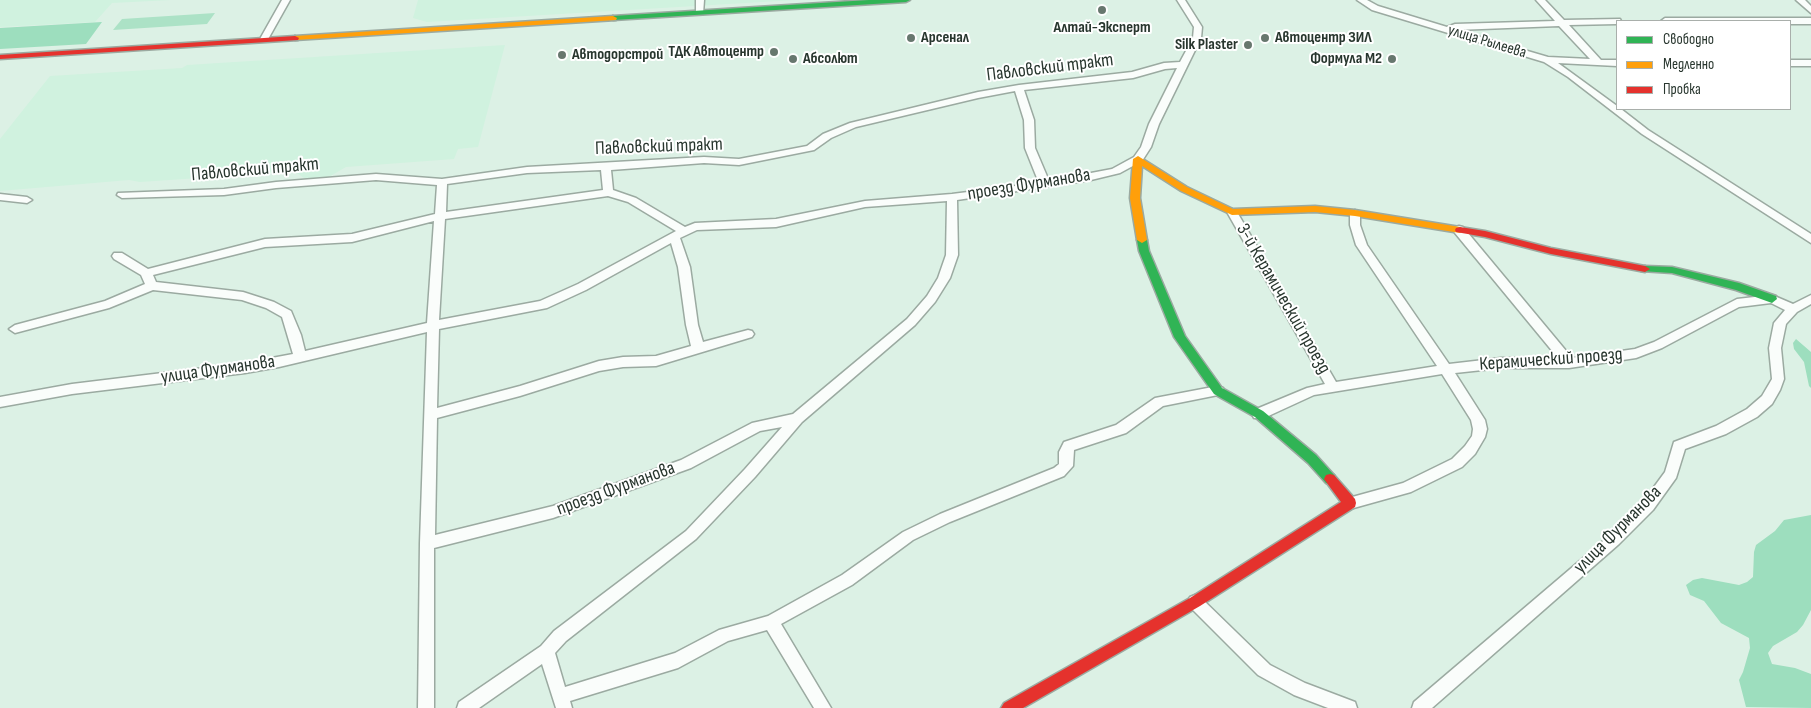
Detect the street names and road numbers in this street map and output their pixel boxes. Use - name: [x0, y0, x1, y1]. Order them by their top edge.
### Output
- street label: улица Рылеева: [1445, 21, 1529, 63]
- street label: Павловский тракт: [985, 49, 1115, 87]
- street label: Павловский тракт: [595, 133, 723, 161]
- street label: Павловский тракт: [190, 153, 320, 187]
- street label: проезд Фурманова: [966, 164, 1092, 206]
- street label: 3-й Керамический проезд: [1231, 220, 1335, 378]
- street label: Керамический проезд: [1479, 344, 1623, 376]
- street label: улица Фурманова: [159, 351, 277, 389]
- street label: проезд Фурманова: [554, 457, 678, 521]
- street label: улица Фурманова: [1569, 481, 1667, 579]

